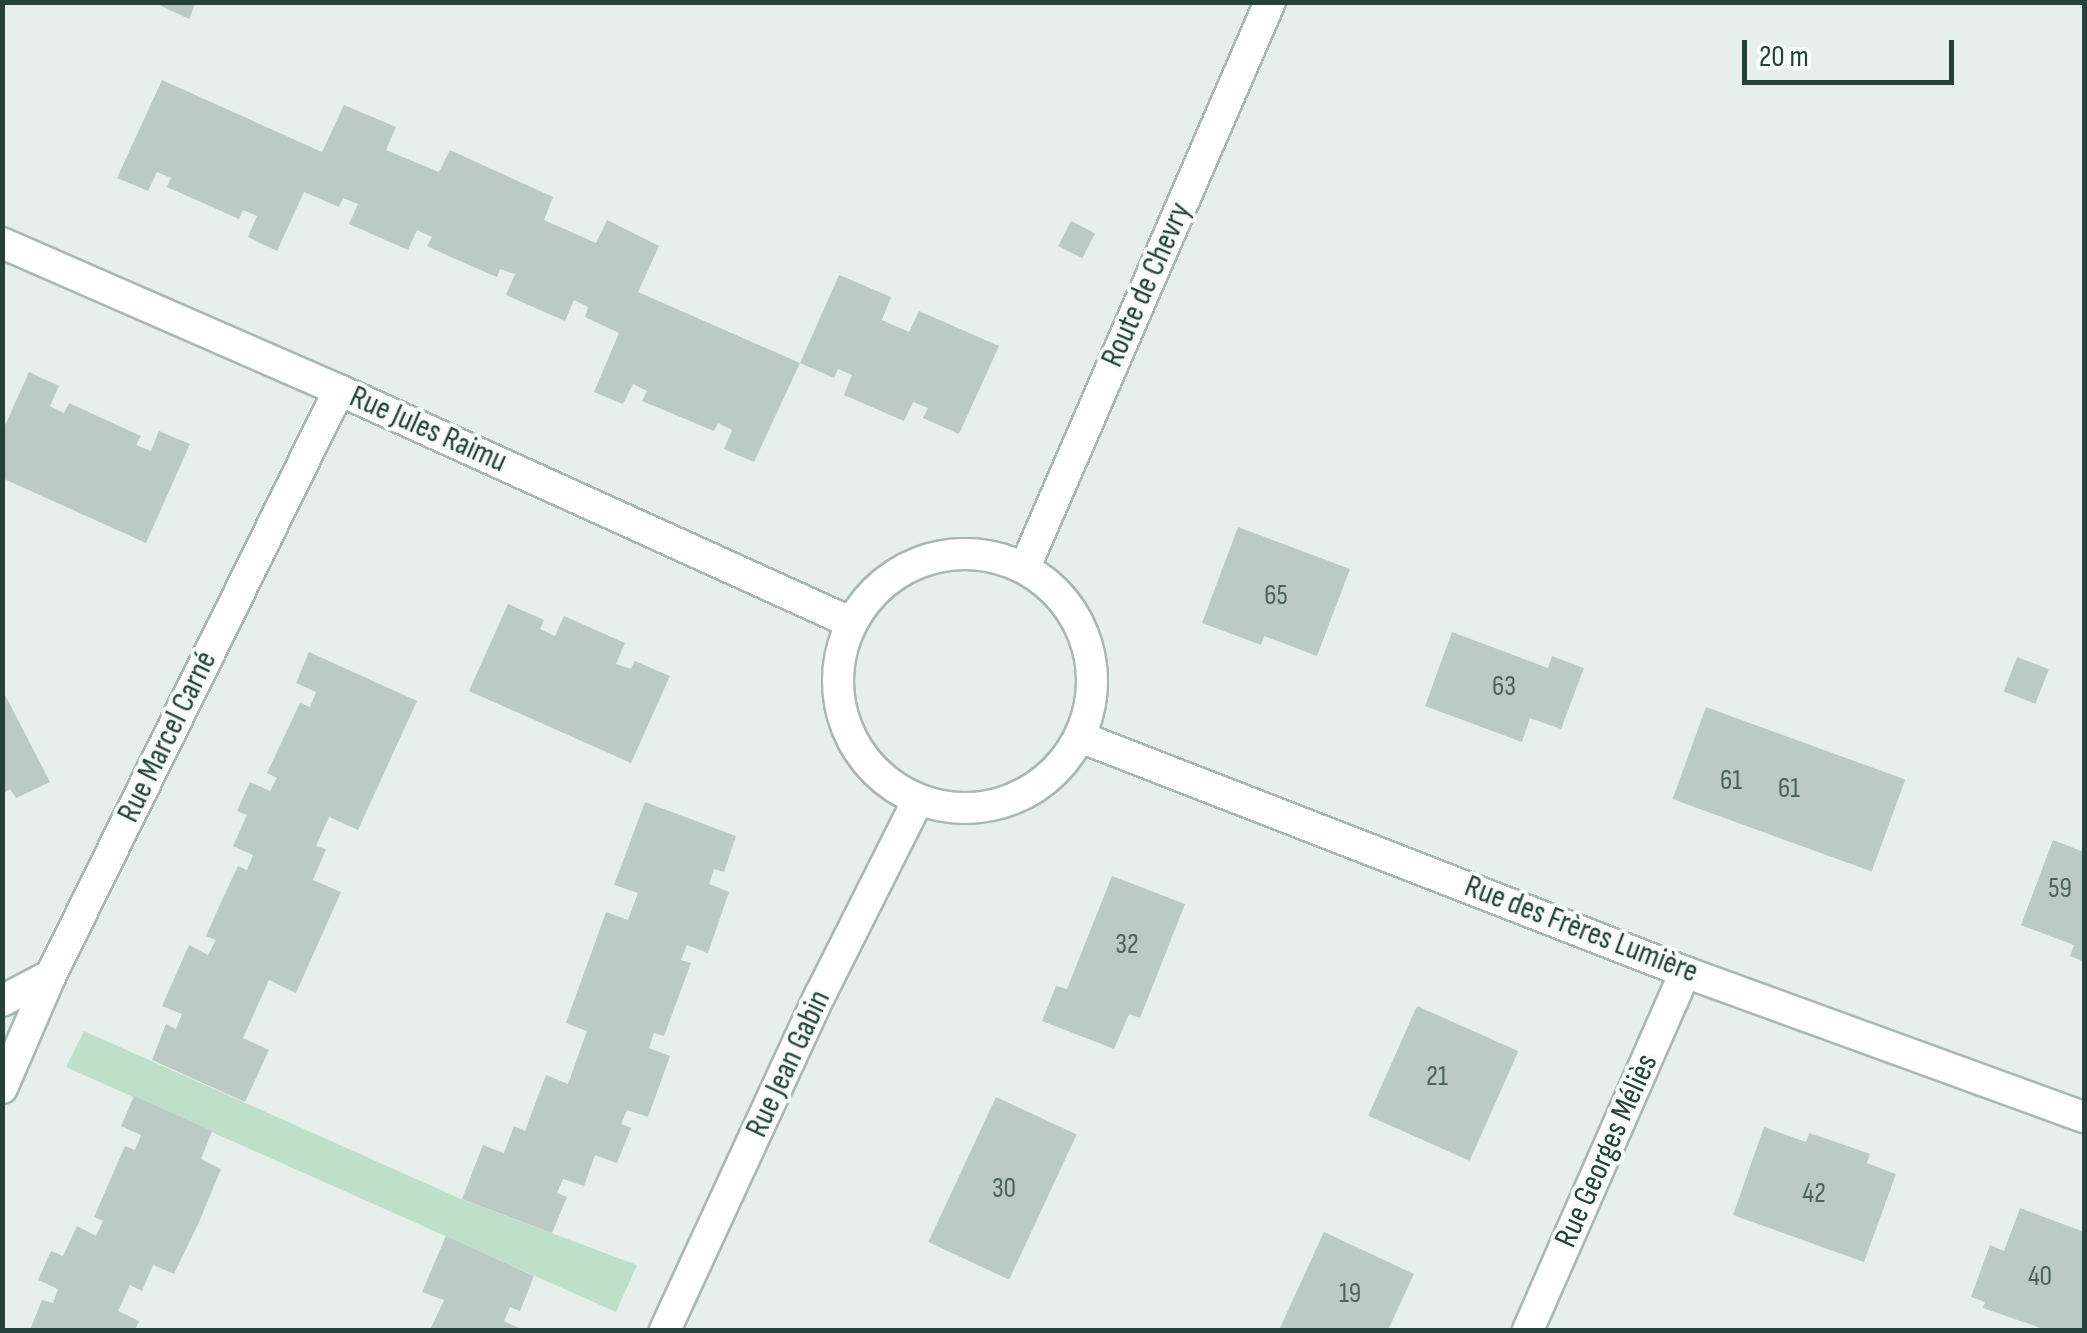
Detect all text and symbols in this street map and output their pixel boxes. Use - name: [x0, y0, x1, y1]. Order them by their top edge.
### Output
- scale bar: [1747, 20, 1960, 82]
- text: 20 m: [1759, 39, 1809, 75]
- street label: Route de Chevry: [1094, 197, 1200, 373]
- street label: Rue Jules Raimu: [343, 378, 513, 482]
- house number: 65: [1264, 579, 1288, 613]
- street label: Rue Marcel Carné: [110, 645, 226, 829]
- house number: 63: [1492, 670, 1516, 704]
- house number: 61: [1720, 764, 1742, 798]
- house number: 61: [1778, 772, 1800, 806]
- street label: Rue des Frères Lumière: [1459, 868, 1703, 992]
- house number: 59: [2048, 872, 2072, 906]
- house number: 32: [1115, 928, 1139, 962]
- street label: Rue Jean Gabin: [738, 984, 840, 1144]
- street label: Rue Georges Méliès: [1547, 1048, 1667, 1254]
- house number: 21: [1426, 1060, 1448, 1094]
- house number: 30: [992, 1172, 1016, 1206]
- house number: 42: [1802, 1177, 1826, 1211]
- house number: 40: [2028, 1260, 2052, 1294]
- house number: 19: [1339, 1277, 1361, 1311]

